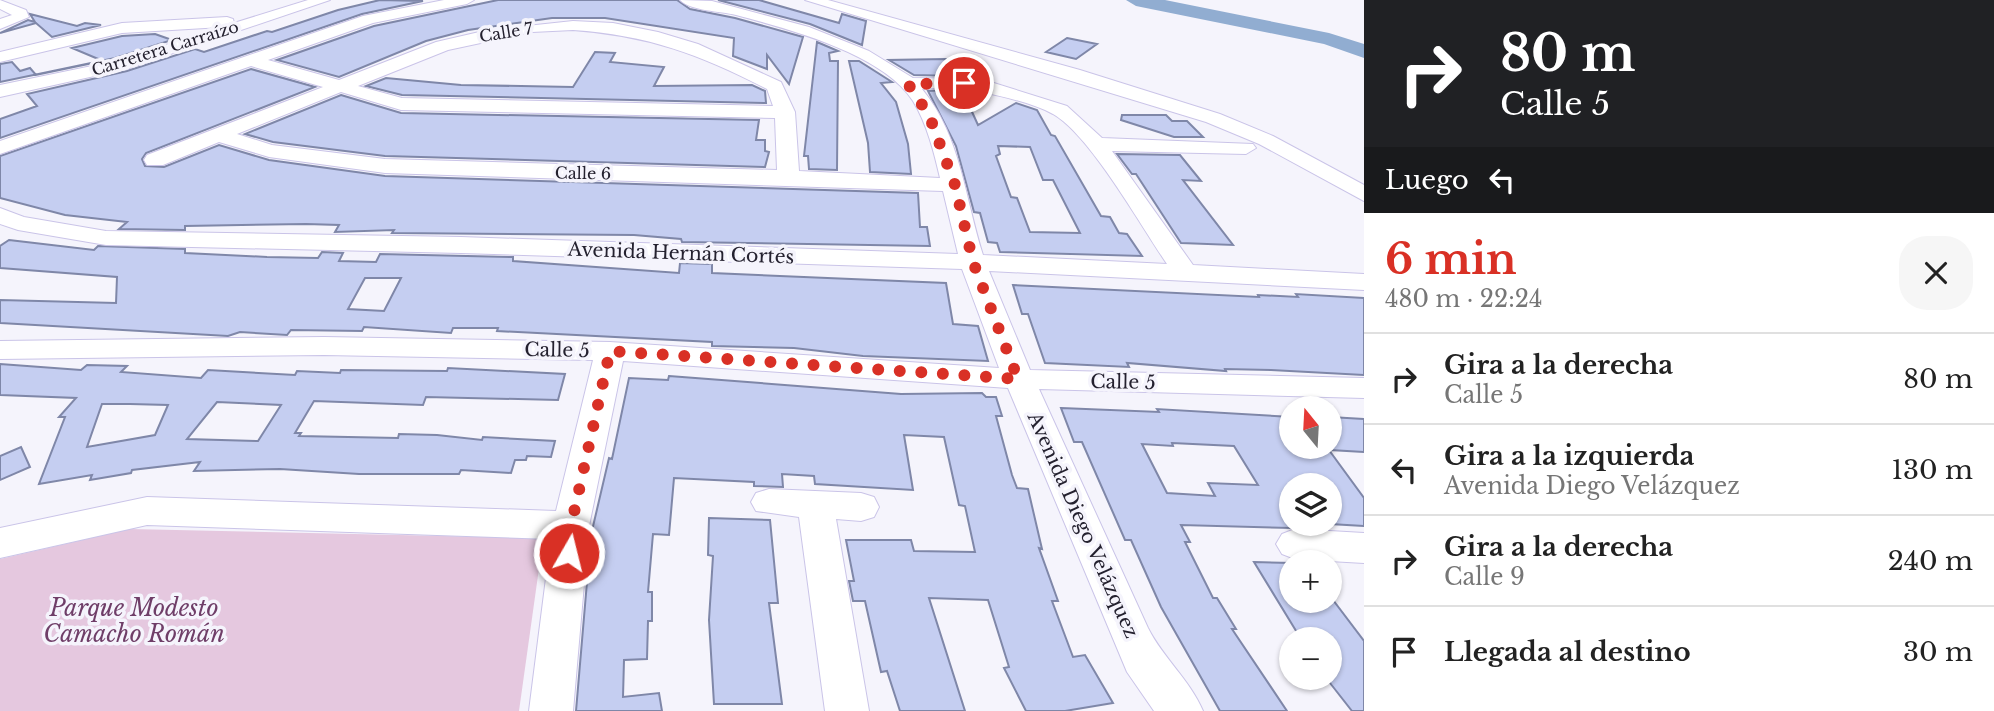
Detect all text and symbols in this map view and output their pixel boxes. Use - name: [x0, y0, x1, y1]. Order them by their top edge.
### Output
- street label: Carretera Carraízo: [89, 16, 241, 80]
- street label: Calle 7: [478, 18, 535, 46]
- text: 80 m: [1500, 23, 1635, 84]
- icon: right: [1385, 28, 1476, 119]
- pin: [934, 53, 994, 113]
- icon: arrive: [945, 64, 983, 102]
- text: Calle 5: [1500, 84, 1610, 124]
- icon: left: [1483, 161, 1521, 199]
- street label: Calle 6: [555, 163, 611, 183]
- text: Luego: [1385, 164, 1469, 196]
- text: 6 min: [1385, 233, 1517, 285]
- button: close: [1899, 236, 1973, 310]
- street label: Avenida Hernán Cortés: [566, 238, 795, 268]
- text: 480 m · 22:24: [1385, 285, 1542, 313]
- street label: Calle 5: [524, 338, 590, 362]
- text: Gira a la derecha: [1444, 349, 1673, 381]
- icon: right: [1385, 360, 1423, 398]
- text: 80 m: [1903, 363, 1973, 395]
- street label: Calle 5: [1090, 370, 1156, 394]
- text: Calle 5: [1444, 381, 1523, 409]
- north arrow: [1279, 396, 1342, 458]
- map controls: [1279, 396, 1342, 690]
- street label: Avenida Diego Velázquez: [1022, 408, 1143, 641]
- text: Gira a la izquierda: [1444, 440, 1694, 472]
- icon: left: [1385, 451, 1423, 489]
- text: 130 m: [1891, 454, 1973, 486]
- text: Avenida Diego Velázquez: [1444, 472, 1740, 500]
- button: layers: [1279, 473, 1342, 536]
- position arrow: [532, 516, 606, 590]
- text: Gira a la derecha: [1444, 531, 1673, 563]
- icon: right: [1385, 542, 1423, 580]
- text: 240 m: [1888, 545, 1973, 577]
- button: +: [1279, 550, 1342, 613]
- text: Calle 9: [1444, 563, 1525, 591]
- park label: Parque Modesto Camacho Román: [43, 594, 225, 648]
- button: −: [1279, 627, 1342, 690]
- icon: arrive: [1385, 633, 1423, 671]
- text: Llegada al destino: [1444, 636, 1691, 668]
- text: 30 m: [1903, 636, 1973, 668]

